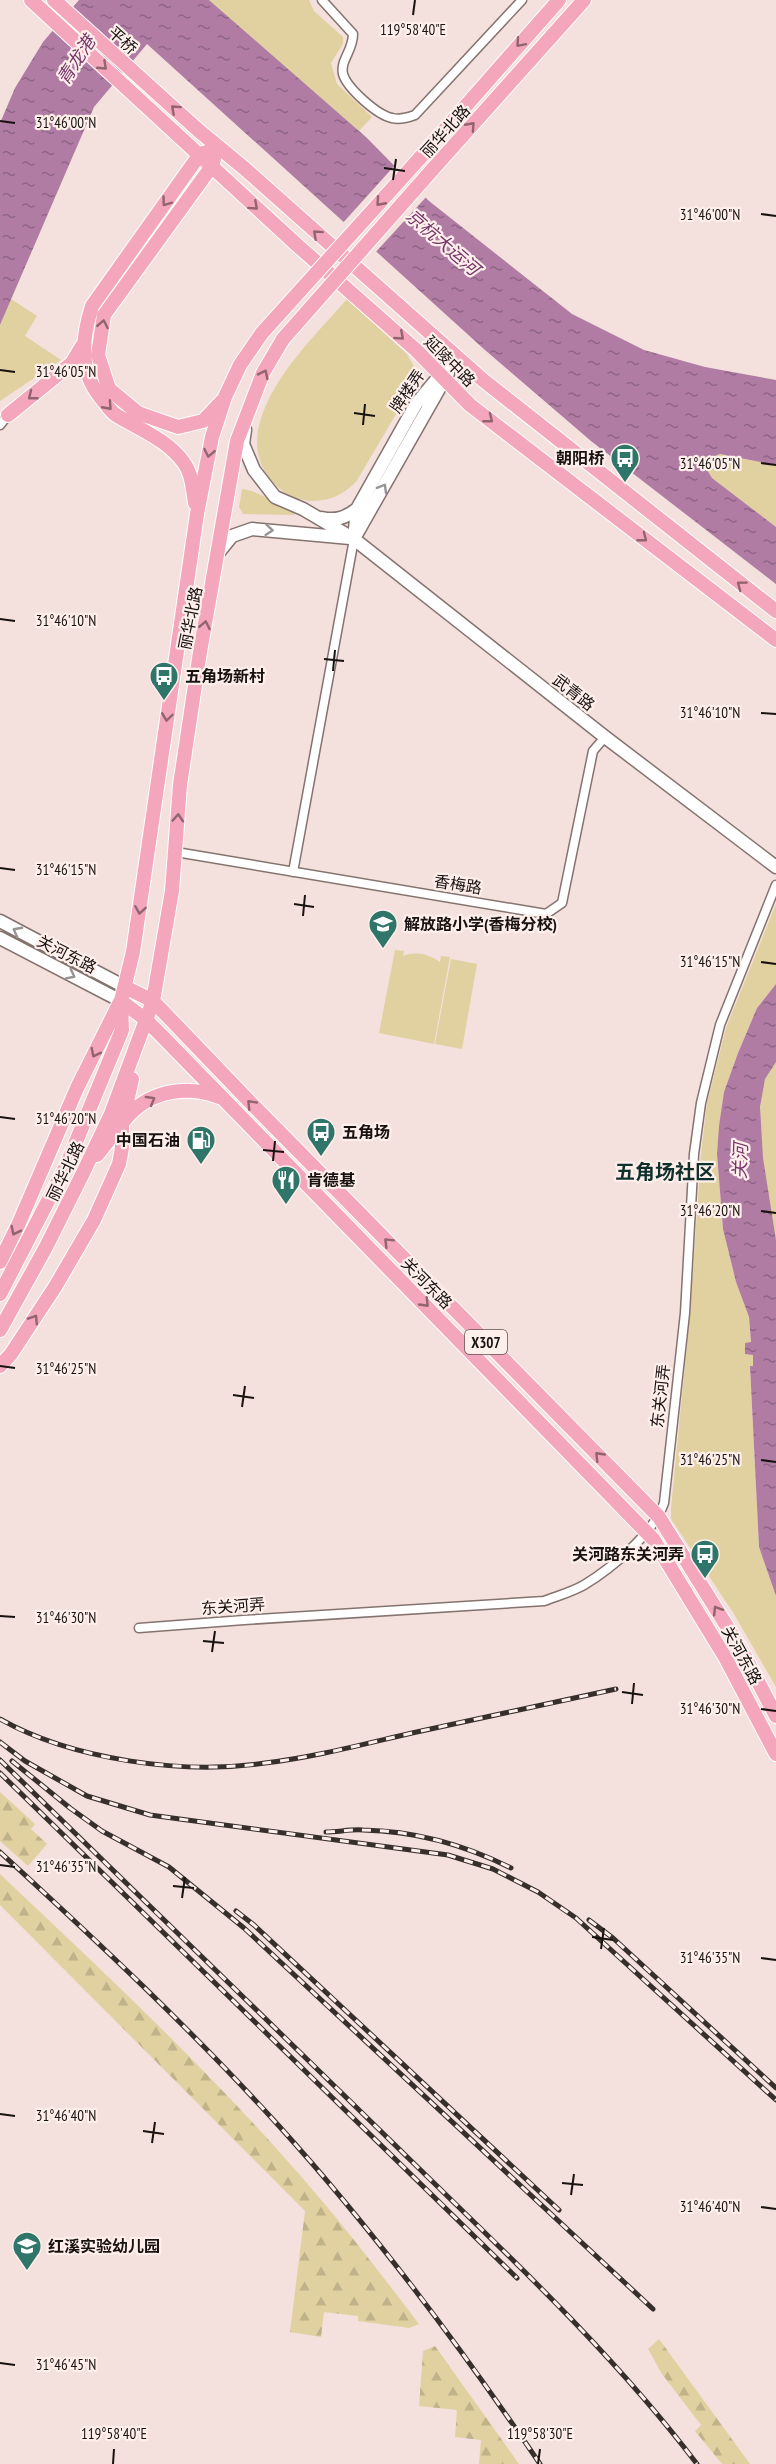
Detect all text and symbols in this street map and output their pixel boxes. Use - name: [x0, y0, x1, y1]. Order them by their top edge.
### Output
- text: 119°58'40"E: [380, 20, 446, 39]
- street label: 平桥: [104, 22, 142, 58]
- water label: 青龙港: [52, 29, 102, 89]
- one-way arrow: [516, 37, 527, 47]
- one-way arrow: [96, 59, 107, 70]
- street label: 丽华北路: [416, 101, 474, 161]
- one-way arrow: [171, 105, 181, 116]
- text: 31°46'00"N: [36, 113, 96, 132]
- one-way arrow: [464, 122, 475, 133]
- one-way arrow: [163, 195, 174, 206]
- one-way arrow: [376, 196, 387, 206]
- one-way arrow: [248, 199, 258, 210]
- water label: 京杭大运河: [401, 204, 487, 282]
- text: 31°46'00"N: [680, 205, 740, 224]
- one-way arrow: [313, 230, 324, 241]
- one-way arrow: [96, 319, 109, 329]
- one-way arrow: [393, 329, 404, 340]
- street label: 延陵中路: [420, 331, 480, 391]
- text: 31°46'05"N: [36, 362, 96, 381]
- street label: 牌楼弄: [385, 366, 429, 416]
- one-way arrow: [256, 370, 268, 381]
- one-way arrow: [28, 389, 39, 400]
- one-way arrow: [101, 400, 112, 410]
- one-way arrow: [482, 412, 493, 423]
- bus stop icon: 朝阳桥: [609, 442, 641, 484]
- one-way arrow: [203, 448, 216, 458]
- place label: 朝阳桥: [556, 448, 605, 468]
- text: 31°46'05"N: [680, 454, 740, 473]
- one-way arrow: [376, 484, 388, 494]
- one-way arrow: [264, 523, 273, 536]
- one-way arrow: [637, 530, 648, 541]
- one-way arrow: [737, 581, 748, 592]
- street label: 丽华北路: [174, 585, 206, 651]
- text: 31°46'10"N: [36, 611, 96, 630]
- one-way arrow: [198, 621, 211, 631]
- bus stop icon: 五角场新村: [148, 660, 180, 702]
- place label: 五角场新村: [185, 666, 265, 686]
- street label: 武青路: [549, 669, 599, 715]
- text: 31°46'10"N: [680, 703, 740, 722]
- one-way arrow: [162, 713, 174, 722]
- one-way arrow: [171, 814, 184, 823]
- text: 31°46'15"N: [36, 860, 96, 879]
- street label: 香梅路: [433, 870, 483, 898]
- one-way arrow: [134, 906, 146, 915]
- school or university icon: 解放路小学(香梅分校): [367, 908, 399, 950]
- place label: 解放路小学(香梅分校): [404, 914, 557, 934]
- one-way arrow: [13, 926, 24, 938]
- street label: 关河东路: [34, 931, 100, 977]
- text: 31°46'15"N: [680, 952, 740, 971]
- one-way arrow: [64, 967, 75, 979]
- one-way arrow: [90, 1046, 102, 1057]
- one-way arrow: [145, 1096, 155, 1108]
- one-way arrow: [247, 1100, 258, 1110]
- text: 31°46'20"N: [36, 1109, 96, 1128]
- bus stop icon: 五角场: [305, 1116, 337, 1158]
- place label: 五角场: [342, 1122, 390, 1142]
- fuel station icon: 中国石油: [185, 1124, 217, 1166]
- place label: 中国石油: [116, 1130, 180, 1150]
- street label: 丽华北路: [42, 1138, 88, 1204]
- water label: 关河: [728, 1140, 752, 1179]
- district label: 五角场社区: [615, 1159, 715, 1185]
- restaurant icon: 肯德基: [270, 1164, 302, 1206]
- place label: 肯德基: [307, 1170, 356, 1190]
- text: 31°46'20"N: [680, 1201, 740, 1220]
- one-way arrow: [11, 1224, 23, 1235]
- one-way arrow: [385, 1239, 396, 1250]
- street label: 关河东路: [397, 1253, 457, 1313]
- one-way arrow: [418, 1297, 429, 1307]
- one-way arrow: [27, 1315, 38, 1326]
- road number: X307: [465, 1330, 507, 1354]
- text: 31°46'25"N: [36, 1359, 96, 1378]
- street label: 东关河弄: [647, 1363, 673, 1429]
- text: 31°46'25"N: [680, 1450, 740, 1469]
- one-way arrow: [595, 1452, 606, 1463]
- bus stop icon: 关河路东关河弄: [689, 1538, 721, 1580]
- place label: 关河路东关河弄: [572, 1544, 684, 1564]
- street label: 东关河弄: [200, 1594, 266, 1618]
- one-way arrow: [712, 1606, 724, 1616]
- text: 31°46'30"N: [36, 1608, 96, 1627]
- street label: 关河东路: [718, 1622, 766, 1688]
- text: 31°46'30"N: [680, 1699, 740, 1718]
- text: 31°46'35"N: [36, 1857, 96, 1876]
- text: 31°46'35"N: [680, 1948, 740, 1967]
- text: 31°46'40"N: [36, 2106, 96, 2125]
- text: 31°46'40"N: [680, 2197, 740, 2216]
- school or university icon: 红溪实验幼儿园: [11, 2230, 43, 2272]
- place label: 红溪实验幼儿园: [48, 2236, 160, 2256]
- text: 31°46'45"N: [36, 2355, 96, 2374]
- text: 119°58'40"E: [81, 2424, 147, 2443]
- text: 119°58'30"E: [507, 2424, 573, 2443]

